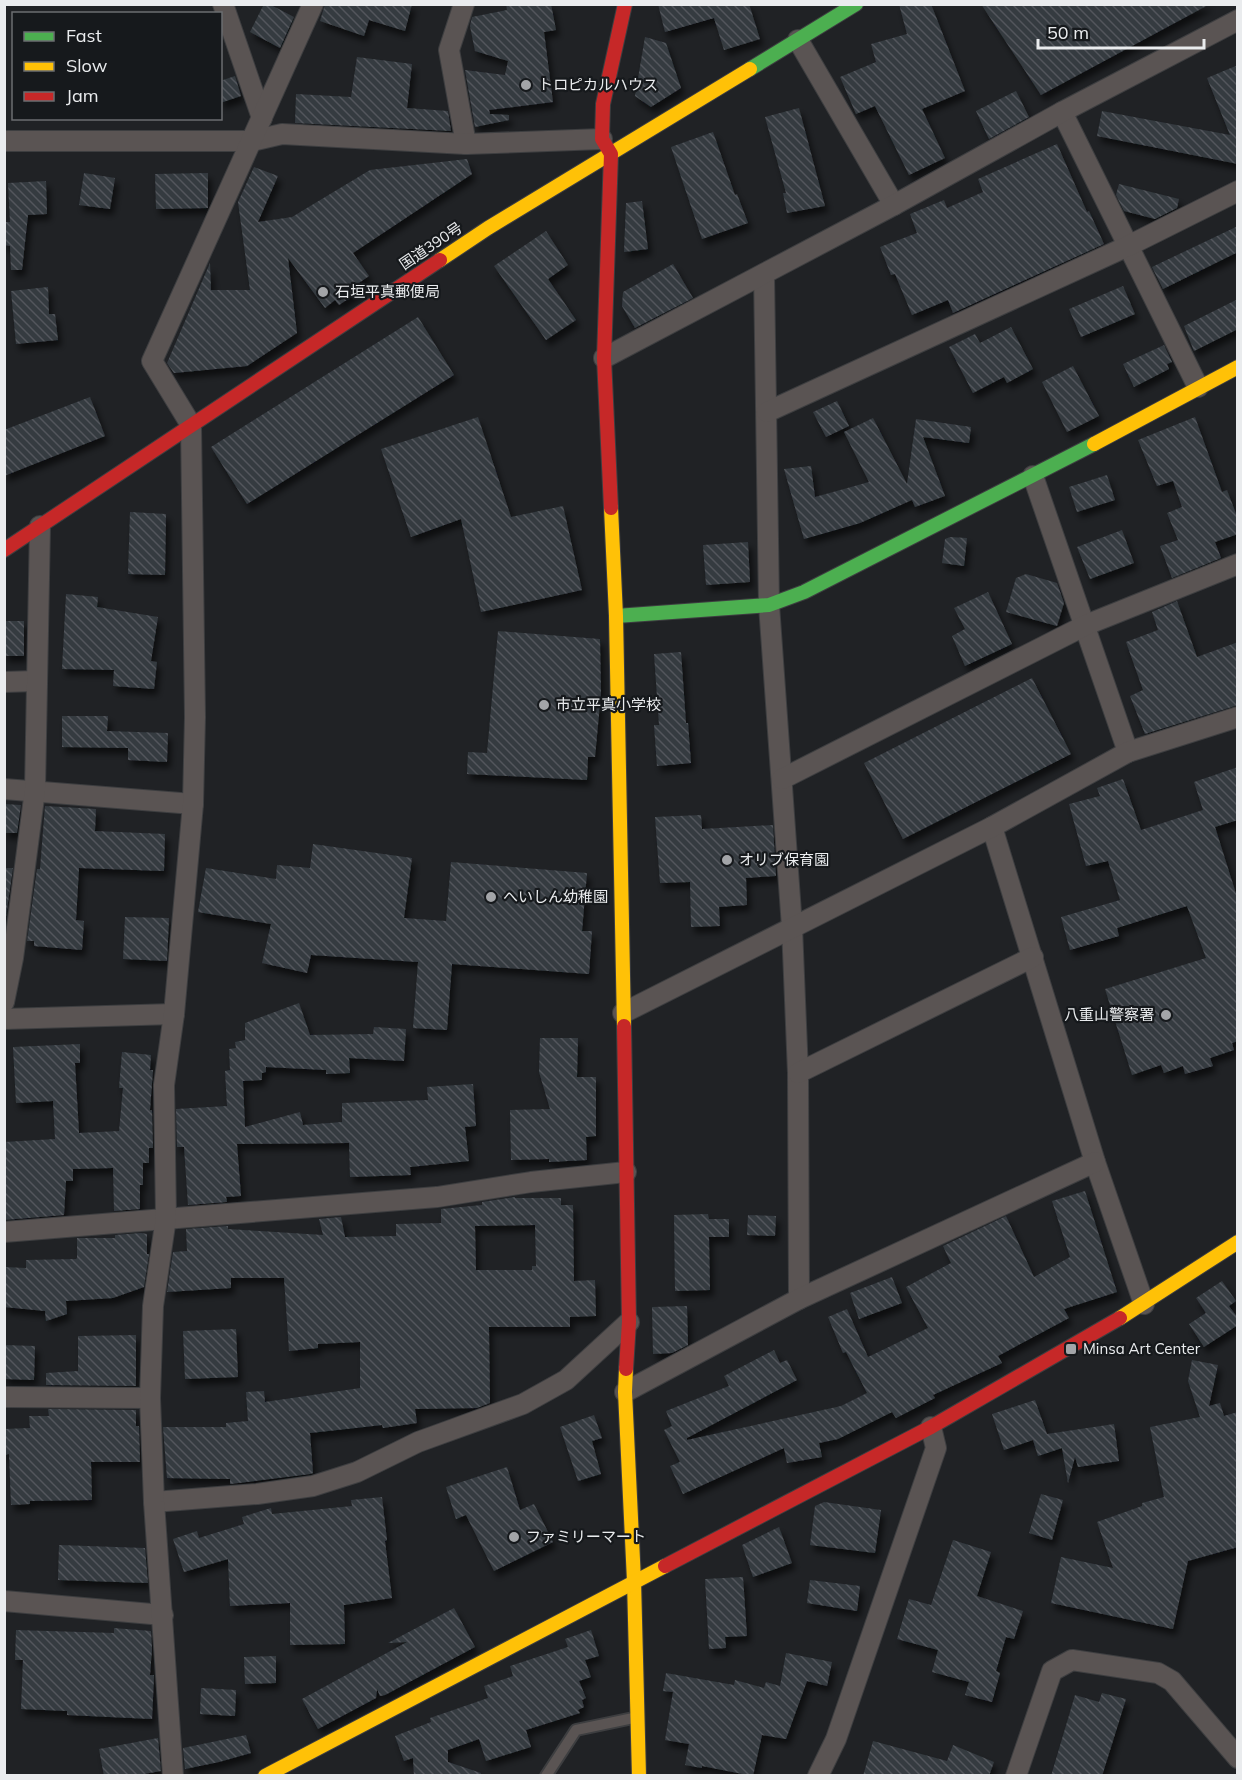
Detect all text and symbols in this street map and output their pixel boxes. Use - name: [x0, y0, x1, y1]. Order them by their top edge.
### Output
- legend: [12, 12, 222, 120]
- scale bar: [1038, 12, 1204, 50]
- text: 50 m: [1047, 21, 1089, 44]
- text: Fast: [66, 24, 102, 47]
- text: Slow: [66, 54, 108, 77]
- place label: トロピカルハウス: [538, 75, 658, 94]
- marker: トロピカルハウス: [519, 78, 533, 92]
- text: Jam: [66, 84, 99, 107]
- street label: 国道390号: [396, 218, 466, 274]
- place label: 石垣平真郵便局: [335, 282, 440, 301]
- marker: 石垣平真郵便局: [316, 285, 330, 299]
- place label: 市立平真小学校: [556, 695, 661, 714]
- marker: 市立平真小学校: [537, 698, 551, 712]
- place label: オリブ保育園: [739, 850, 829, 869]
- marker: オリブ保育園: [720, 853, 734, 867]
- place label: へいしん幼稚園: [503, 887, 608, 906]
- marker: へいしん幼稚園: [484, 890, 498, 904]
- place label: 八重山警察署: [1064, 1005, 1154, 1024]
- marker: 八重山警察署: [1159, 1008, 1173, 1022]
- place label: Minsa Art Center: [1083, 1339, 1201, 1358]
- marker: Minsa Art Center: [1064, 1342, 1078, 1356]
- place label: ファミリーマート: [526, 1527, 646, 1546]
- marker: ファミリーマート: [507, 1530, 521, 1544]

